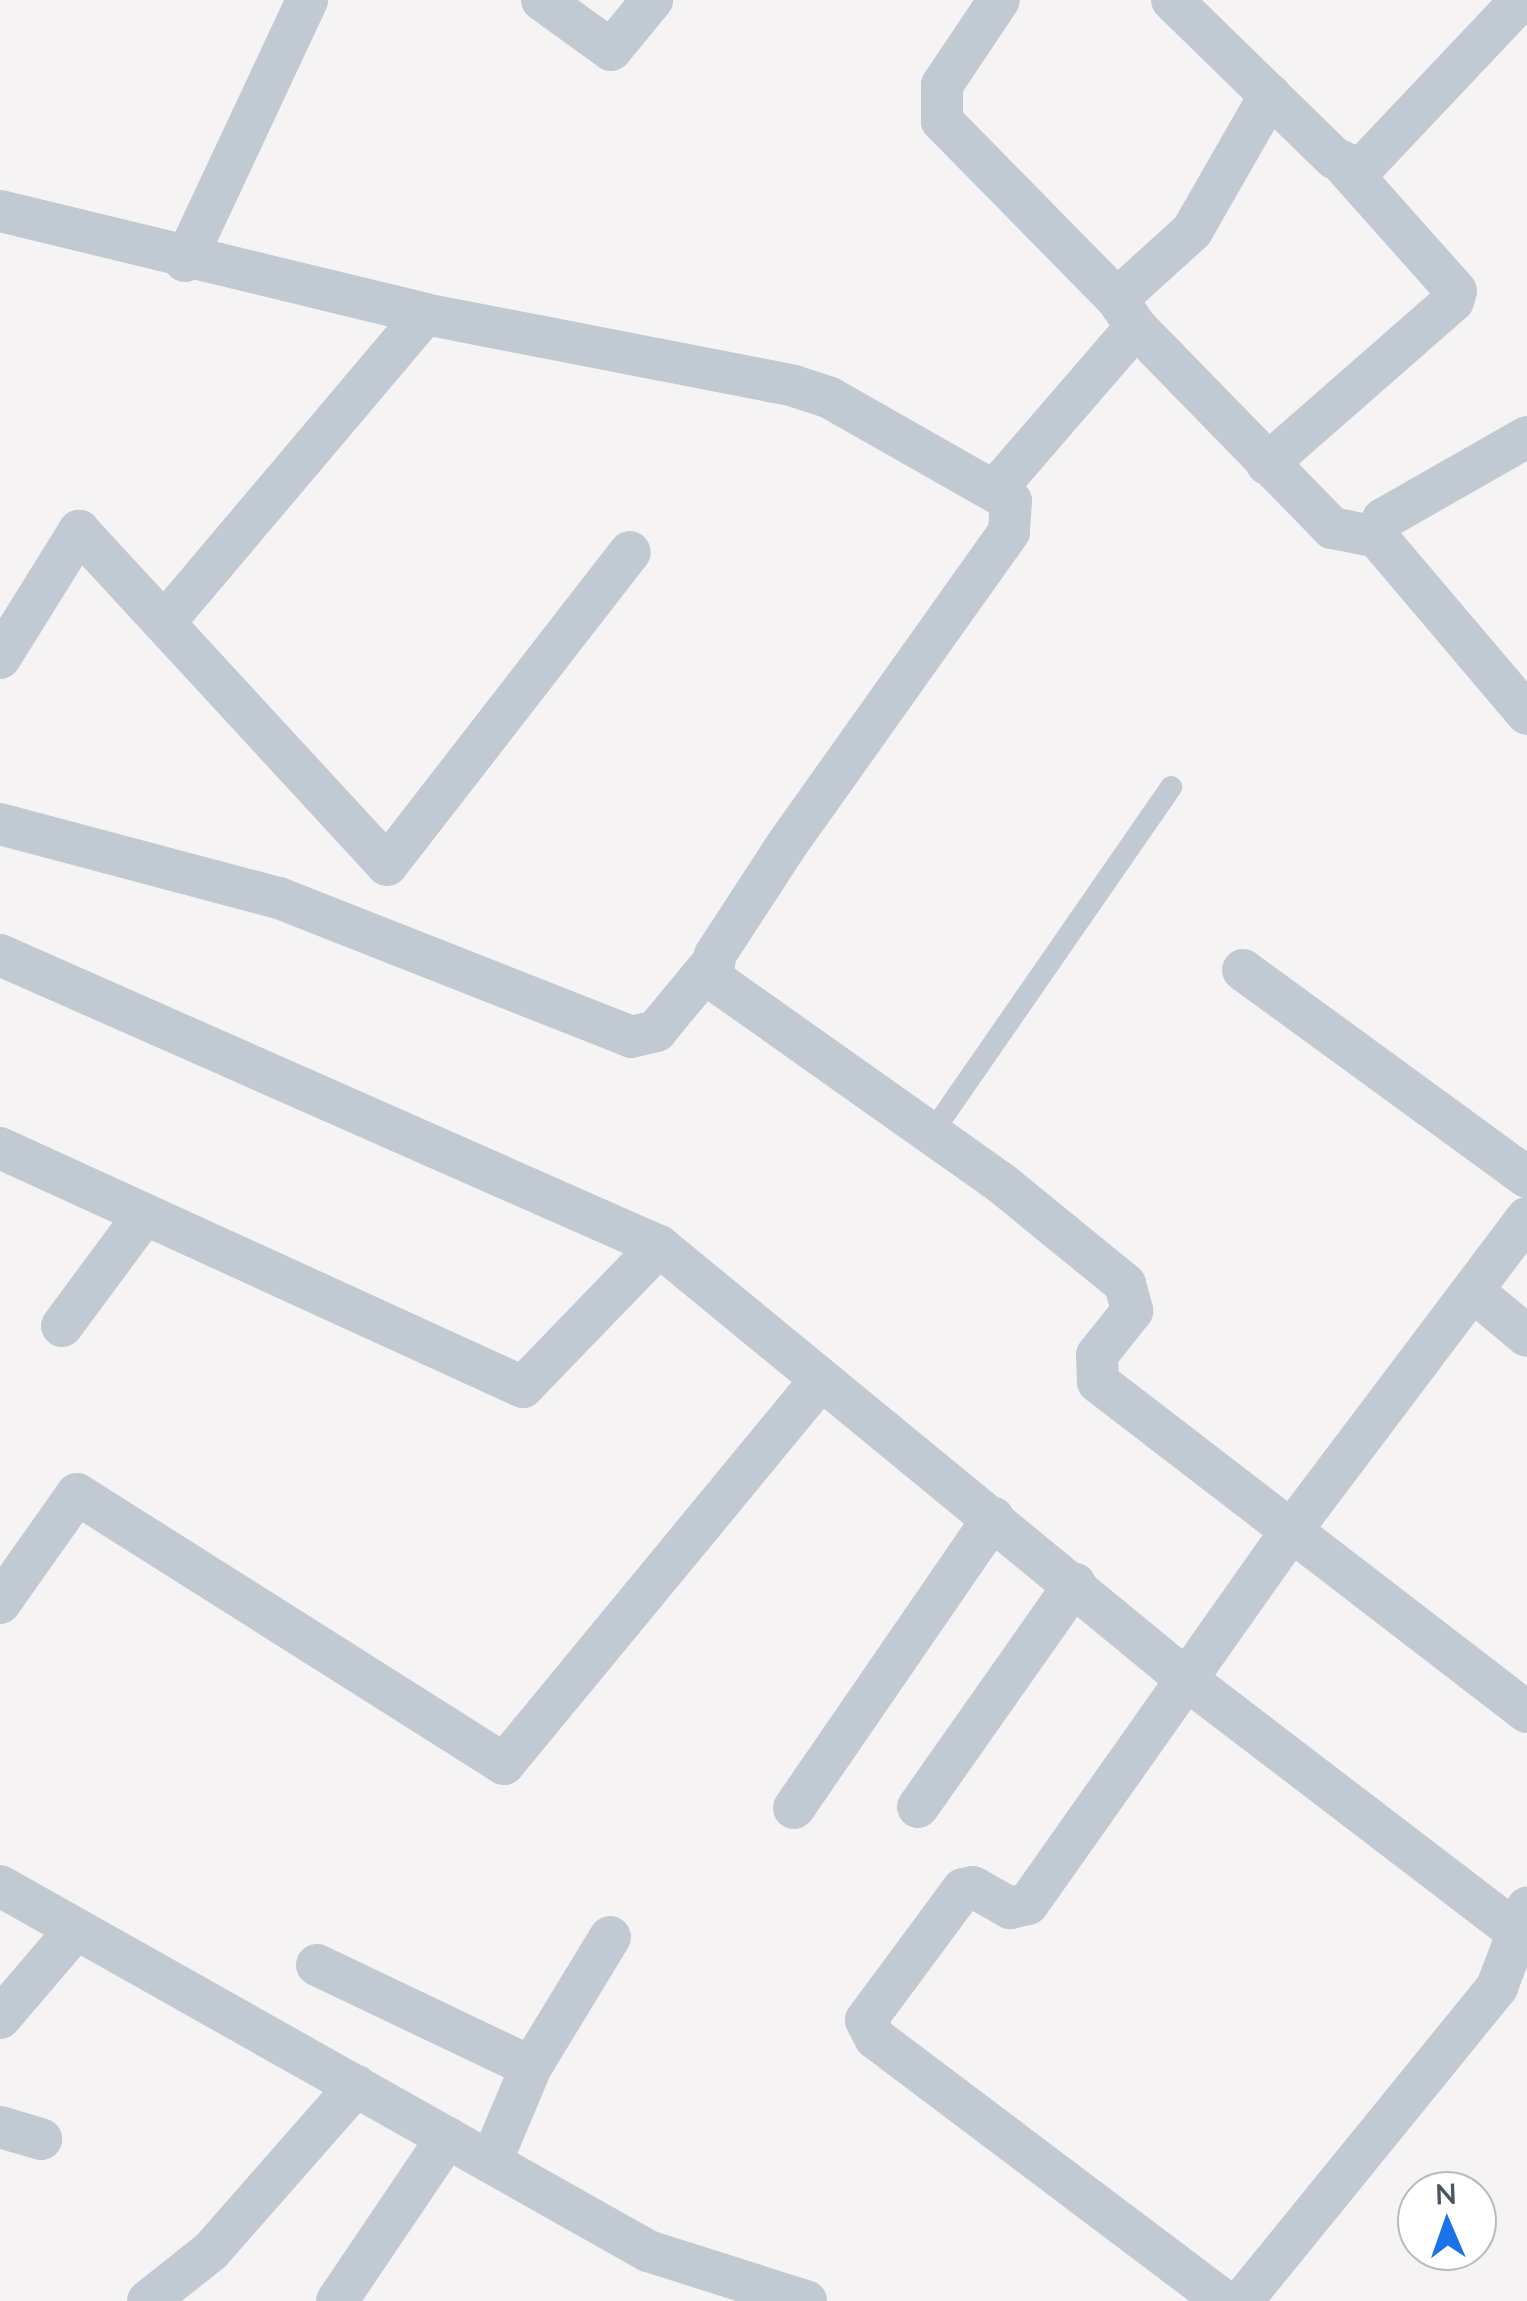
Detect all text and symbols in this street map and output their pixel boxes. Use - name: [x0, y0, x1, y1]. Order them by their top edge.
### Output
- north arrow: [1397, 2171, 1497, 2271]
- text: N: [1435, 2176, 1457, 2210]

